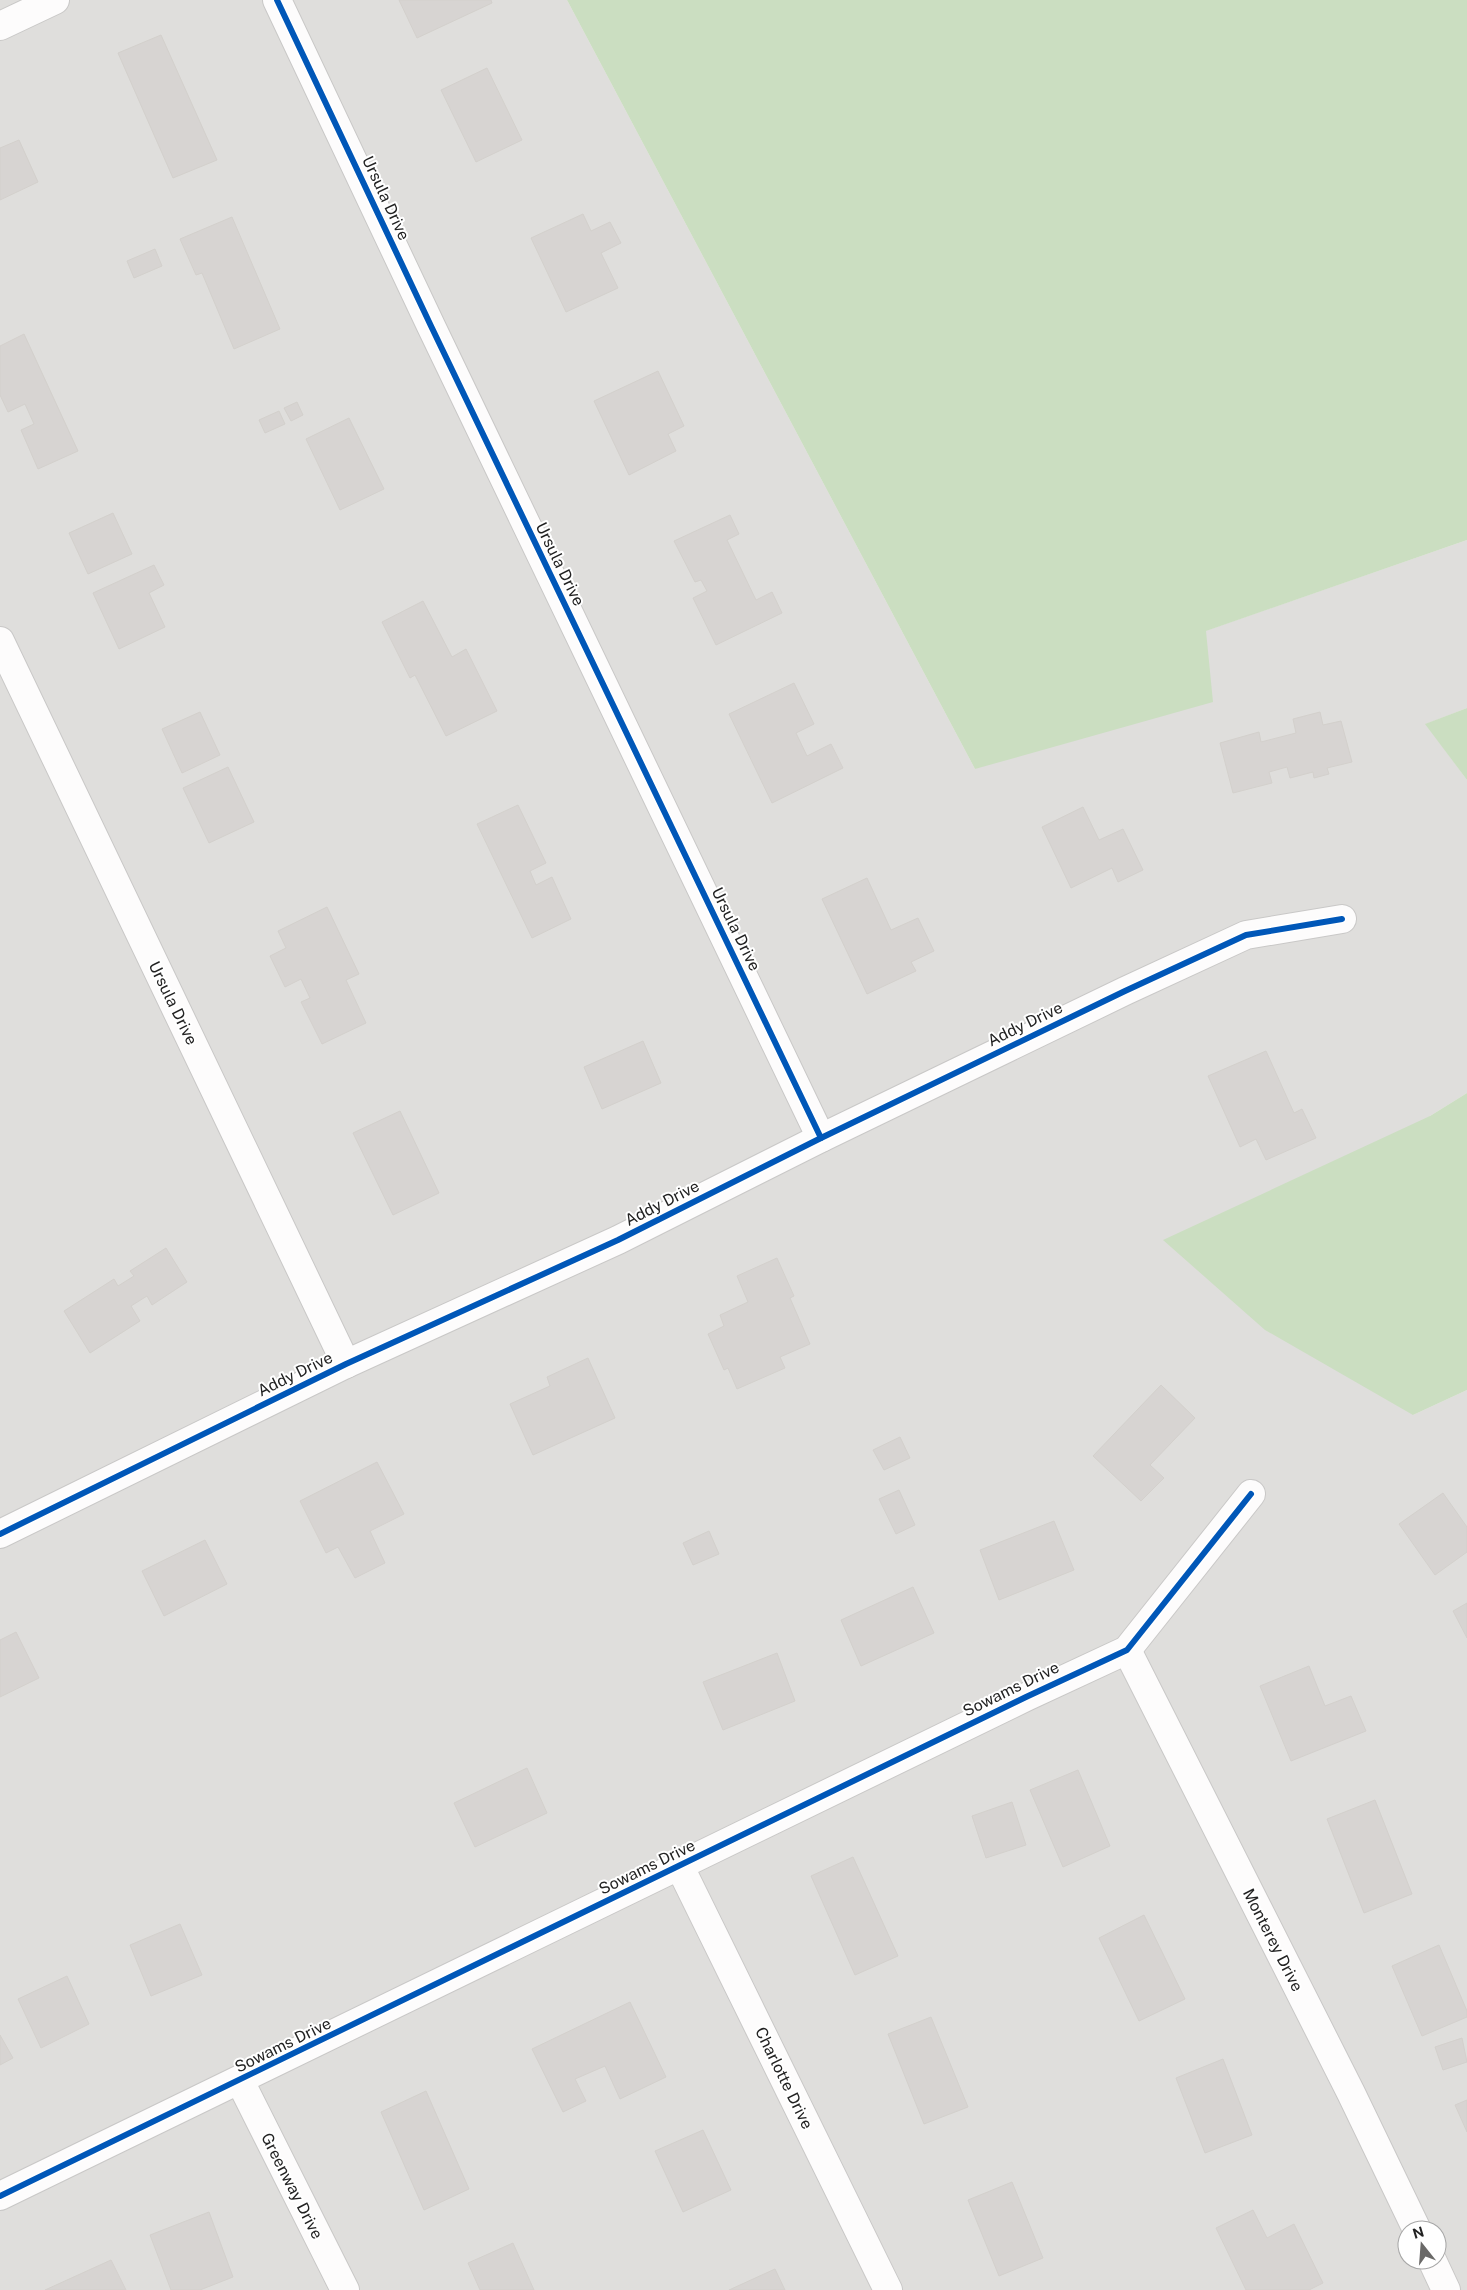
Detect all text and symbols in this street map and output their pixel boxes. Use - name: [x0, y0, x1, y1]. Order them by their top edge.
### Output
- street label: Ursula Drive: [358, 153, 414, 243]
- street label: Ursula Drive: [532, 519, 588, 609]
- street label: Ursula Drive: [708, 884, 764, 974]
- street label: Ursula Drive: [145, 958, 201, 1048]
- street label: Addy Drive: [984, 998, 1066, 1050]
- street label: Addy Drive: [622, 1176, 702, 1230]
- street label: Addy Drive: [254, 1348, 336, 1400]
- street label: Sowams Drive: [960, 1657, 1062, 1721]
- street label: Sowams Drive: [596, 1835, 698, 1899]
- street label: Monterey Drive: [1239, 1885, 1307, 1995]
- street label: Sowams Drive: [232, 2013, 334, 2077]
- street label: Charlotte Drive: [751, 2024, 817, 2132]
- street label: Greenway Drive: [257, 2130, 327, 2242]
- north arrow: [1397, 2220, 1447, 2270]
- text: N: [1411, 2223, 1426, 2242]

